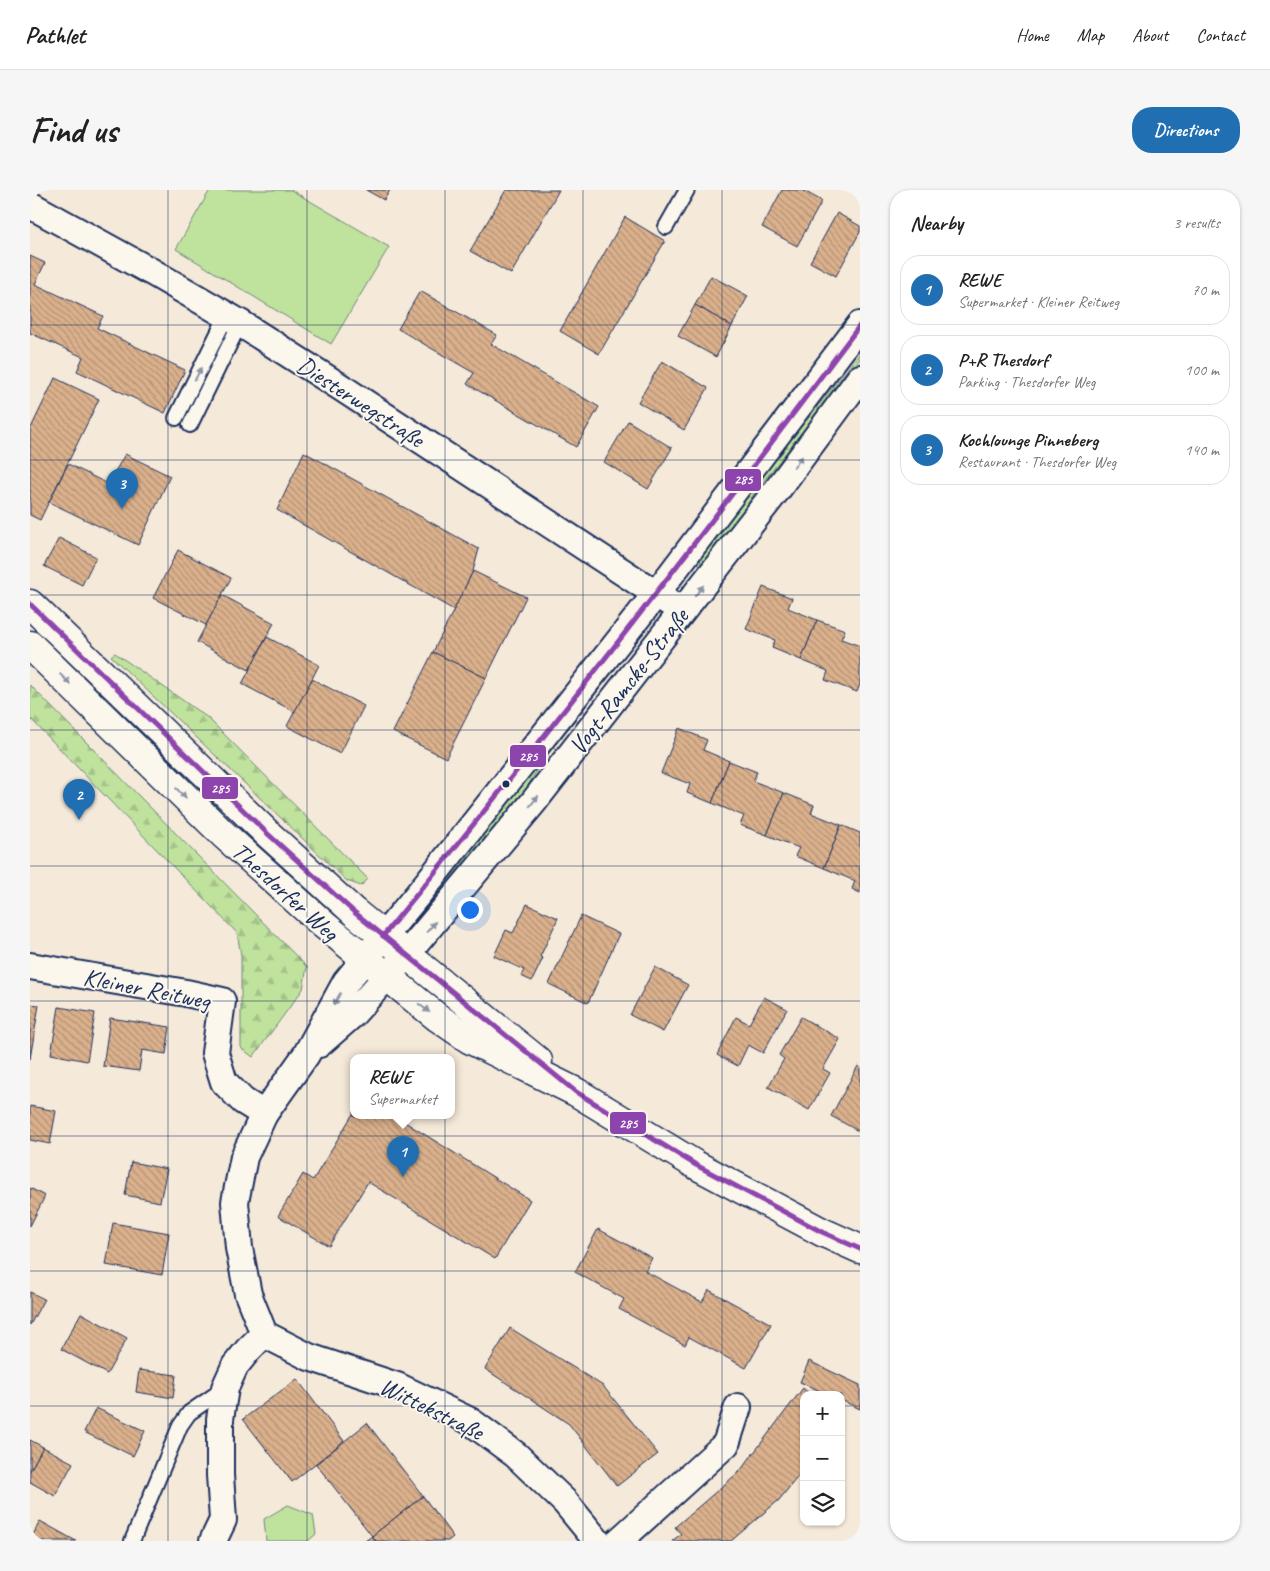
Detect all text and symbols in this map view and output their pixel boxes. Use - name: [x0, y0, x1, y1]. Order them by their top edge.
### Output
- text: Pathlet: [25, 20, 85, 50]
- text: Home: [1016, 24, 1049, 46]
- text: Map: [1077, 24, 1104, 46]
- text: About: [1132, 24, 1168, 46]
- text: Contact: [1196, 24, 1245, 46]
- button: Directions: [1132, 107, 1240, 153]
- text: Find us: [30, 108, 117, 153]
- text: Nearby: [910, 210, 963, 236]
- text: 3 results: [1173, 213, 1220, 233]
- text: REWE: [958, 268, 1002, 292]
- text: 1: [923, 280, 931, 300]
- text: 70 m: [1192, 280, 1219, 300]
- text: Supermarket · Kleiner Reitweg: [958, 292, 1119, 312]
- text: P+R Thesdorf: [958, 348, 1048, 372]
- street label: Diesterwegstraße: [291, 349, 432, 456]
- text: 2: [923, 360, 931, 380]
- text: 100 m: [1185, 360, 1219, 380]
- one-way arrow: [194, 367, 202, 382]
- text: Parking · Thesdorfer Weg: [958, 372, 1095, 392]
- text: Kochlounge Pinneberg: [958, 428, 1098, 452]
- text: 3: [923, 440, 931, 460]
- text: 140 m: [1185, 440, 1219, 460]
- text: Restaurant · Thesdorfer Weg: [958, 452, 1116, 472]
- one-way arrow: [793, 455, 803, 469]
- pin: 3: [106, 468, 138, 509]
- line badge: 285: [724, 468, 762, 492]
- text: 285: [734, 471, 754, 488]
- one-way arrow: [694, 584, 704, 598]
- street label: Vogt-Ramcke-Straße: [562, 601, 697, 761]
- one-way arrow: [59, 673, 71, 685]
- line badge: 285: [509, 744, 547, 768]
- text: 285: [519, 748, 539, 765]
- line badge: 285: [201, 776, 239, 800]
- pin: 2: [63, 779, 95, 820]
- unlabelled marker: [501, 779, 511, 789]
- text: 285: [211, 780, 231, 797]
- one-way arrow: [175, 787, 187, 799]
- one-way arrow: [528, 795, 539, 808]
- street label: Thesdorfer Weg: [225, 835, 346, 949]
- your location: [457, 897, 483, 923]
- one-way arrow: [425, 921, 436, 933]
- street label: Kleiner Reitweg: [81, 961, 215, 1017]
- one-way arrow: [332, 992, 341, 1006]
- one-way arrow: [418, 1002, 431, 1013]
- popup: [350, 1054, 455, 1119]
- text: REWE: [368, 1065, 412, 1089]
- text: Supermarket: [368, 1089, 437, 1109]
- line badge: 285: [609, 1111, 647, 1135]
- text: 285: [619, 1115, 639, 1132]
- pin: 1: [387, 1136, 419, 1177]
- street label: Wittekstraße: [375, 1370, 490, 1449]
- map controls: [800, 1391, 845, 1526]
- button: +: [800, 1391, 845, 1436]
- button: −: [800, 1436, 845, 1481]
- button: layers: [800, 1481, 845, 1526]

